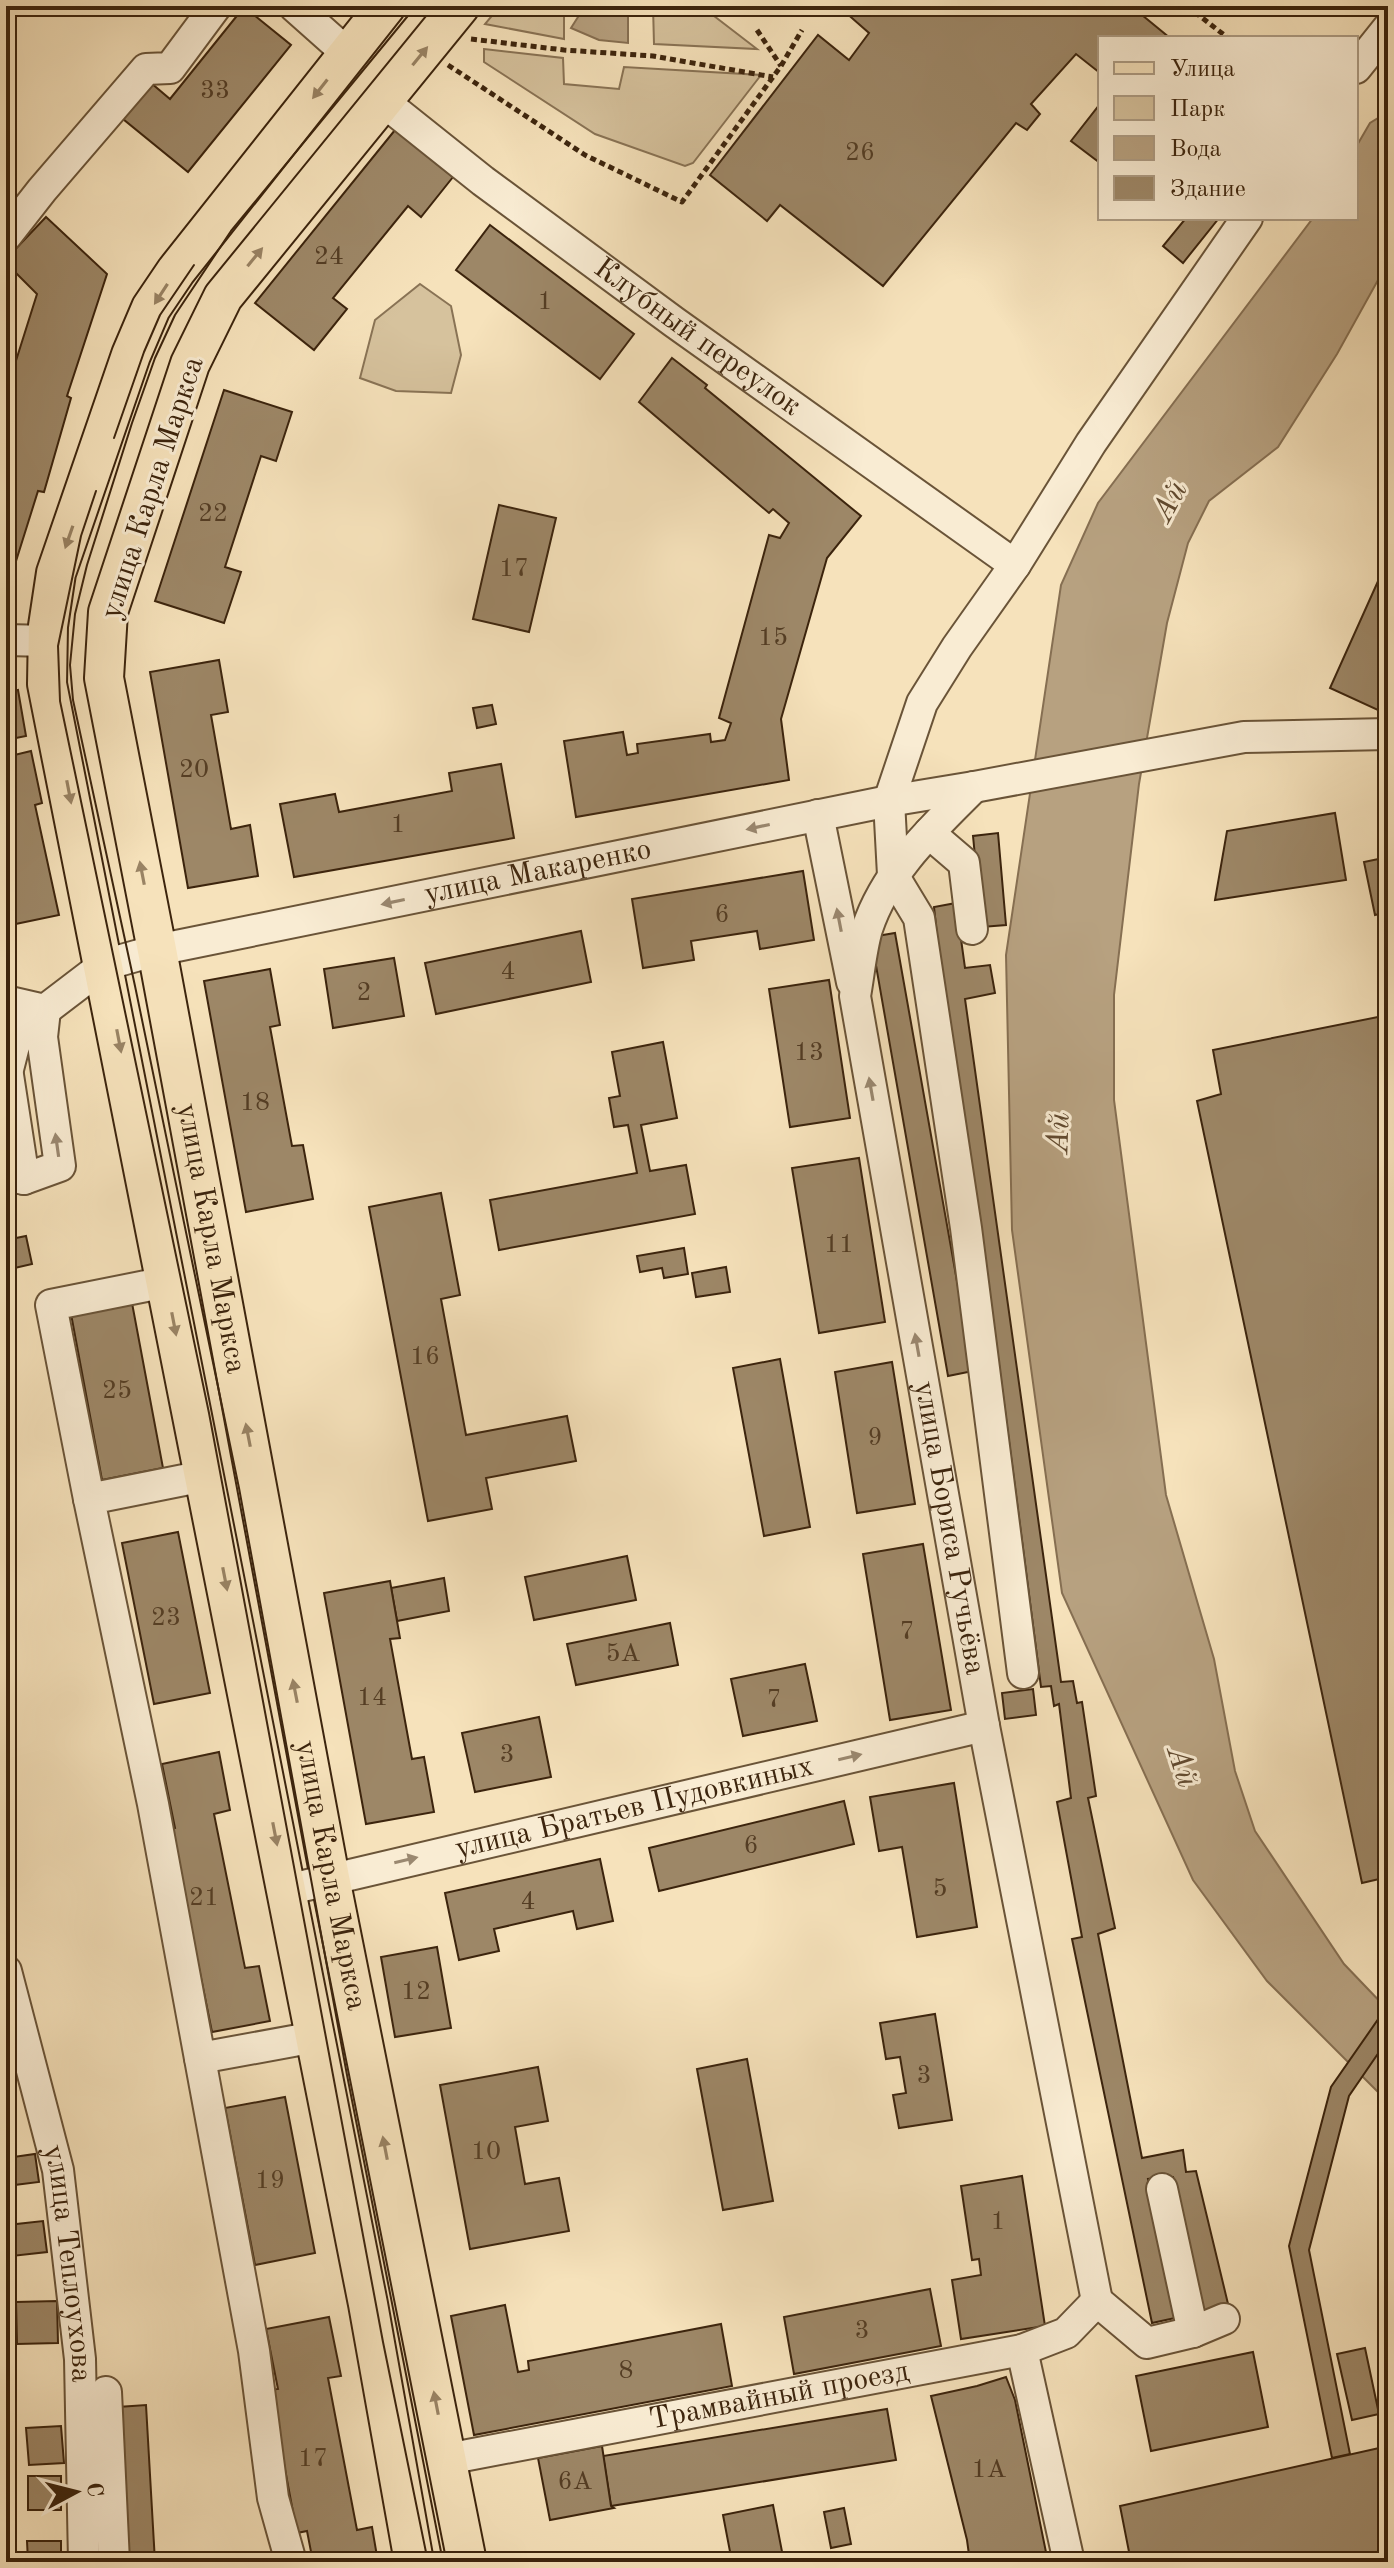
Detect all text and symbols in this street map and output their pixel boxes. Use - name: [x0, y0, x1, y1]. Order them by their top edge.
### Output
- legend: [1098, 36, 1358, 220]
- one-way arrow: [411, 46, 428, 66]
- text: Улица: [1170, 58, 1235, 82]
- house number: 33: [200, 78, 230, 104]
- one-way arrow: [312, 79, 329, 99]
- text: Парк: [1170, 98, 1225, 122]
- text: Вода: [1170, 138, 1222, 162]
- house number: 26: [845, 140, 875, 166]
- text: Здание: [1170, 178, 1246, 202]
- house number: 24: [314, 244, 344, 270]
- one-way arrow: [247, 247, 264, 268]
- street label: Клубный переулок: [588, 253, 806, 422]
- one-way arrow: [154, 283, 168, 305]
- house number: 1: [537, 289, 553, 315]
- street label: улица Карла Маркса: [96, 353, 210, 623]
- water label: Ай: [1146, 476, 1195, 530]
- house number: 22: [198, 501, 228, 527]
- one-way arrow: [62, 525, 74, 549]
- house number: 17: [499, 556, 529, 582]
- house number: 15: [758, 625, 788, 651]
- house number: 20: [179, 757, 209, 783]
- one-way arrow: [63, 780, 76, 805]
- house number: 1: [390, 812, 406, 838]
- one-way arrow: [745, 821, 770, 834]
- street label: улица Макаренко: [422, 835, 654, 910]
- one-way arrow: [136, 860, 148, 885]
- one-way arrow: [380, 896, 405, 908]
- house number: 6: [714, 902, 730, 928]
- one-way arrow: [833, 907, 845, 932]
- house number: 4: [500, 959, 516, 985]
- house number: 2: [356, 980, 372, 1006]
- one-way arrow: [113, 1029, 125, 1054]
- house number: 13: [794, 1040, 824, 1066]
- one-way arrow: [865, 1077, 877, 1102]
- house number: 18: [240, 1090, 270, 1116]
- street label: улица Карла Маркса: [171, 1101, 251, 1376]
- water label: Ай: [1043, 1112, 1077, 1156]
- one-way arrow: [50, 1132, 63, 1157]
- house number: 11: [824, 1232, 854, 1258]
- one-way arrow: [169, 1312, 181, 1337]
- one-way arrow: [910, 1333, 922, 1358]
- house number: 16: [410, 1344, 440, 1370]
- house number: 25: [102, 1378, 132, 1404]
- street label: улица Бориса Ручьёва: [908, 1379, 990, 1677]
- one-way arrow: [241, 1422, 253, 1447]
- house number: 9: [867, 1425, 883, 1451]
- one-way arrow: [219, 1567, 231, 1592]
- house number: 23: [151, 1605, 181, 1631]
- house number: 7: [899, 1619, 915, 1645]
- house number: 5А: [606, 1641, 641, 1667]
- one-way arrow: [289, 1678, 301, 1703]
- house number: 14: [357, 1685, 387, 1711]
- house number: 7: [766, 1687, 782, 1713]
- street label: улица Карла Маркса: [290, 1738, 371, 2013]
- water label: Ай: [1159, 1740, 1203, 1792]
- house number: 3: [499, 1742, 515, 1768]
- one-way arrow: [838, 1750, 863, 1762]
- street label: улица Братьев Пудовкиных: [452, 1752, 817, 1865]
- one-way arrow: [269, 1822, 282, 1847]
- house number: 6: [743, 1833, 759, 1859]
- one-way arrow: [394, 1853, 419, 1866]
- house number: 5: [932, 1876, 948, 1902]
- house number: 21: [189, 1885, 219, 1911]
- house number: 4: [520, 1889, 536, 1915]
- house number: 12: [401, 1979, 431, 2005]
- house number: 3: [916, 2063, 932, 2089]
- one-way arrow: [378, 2136, 390, 2161]
- house number: 10: [471, 2139, 501, 2165]
- street label: улица Теплоухова: [37, 2142, 95, 2383]
- house number: 19: [255, 2168, 285, 2194]
- house number: 1: [990, 2209, 1006, 2235]
- house number: 3: [854, 2318, 870, 2344]
- street label: Трамвайный проезд: [647, 2357, 912, 2435]
- house number: 8: [618, 2358, 634, 2384]
- one-way arrow: [429, 2390, 441, 2415]
- house number: 17: [298, 2446, 328, 2472]
- north arrow: [36, 2452, 116, 2532]
- house number: 1А: [972, 2457, 1007, 2483]
- house number: 6А: [558, 2469, 593, 2495]
- text: С: [82, 2481, 106, 2498]

